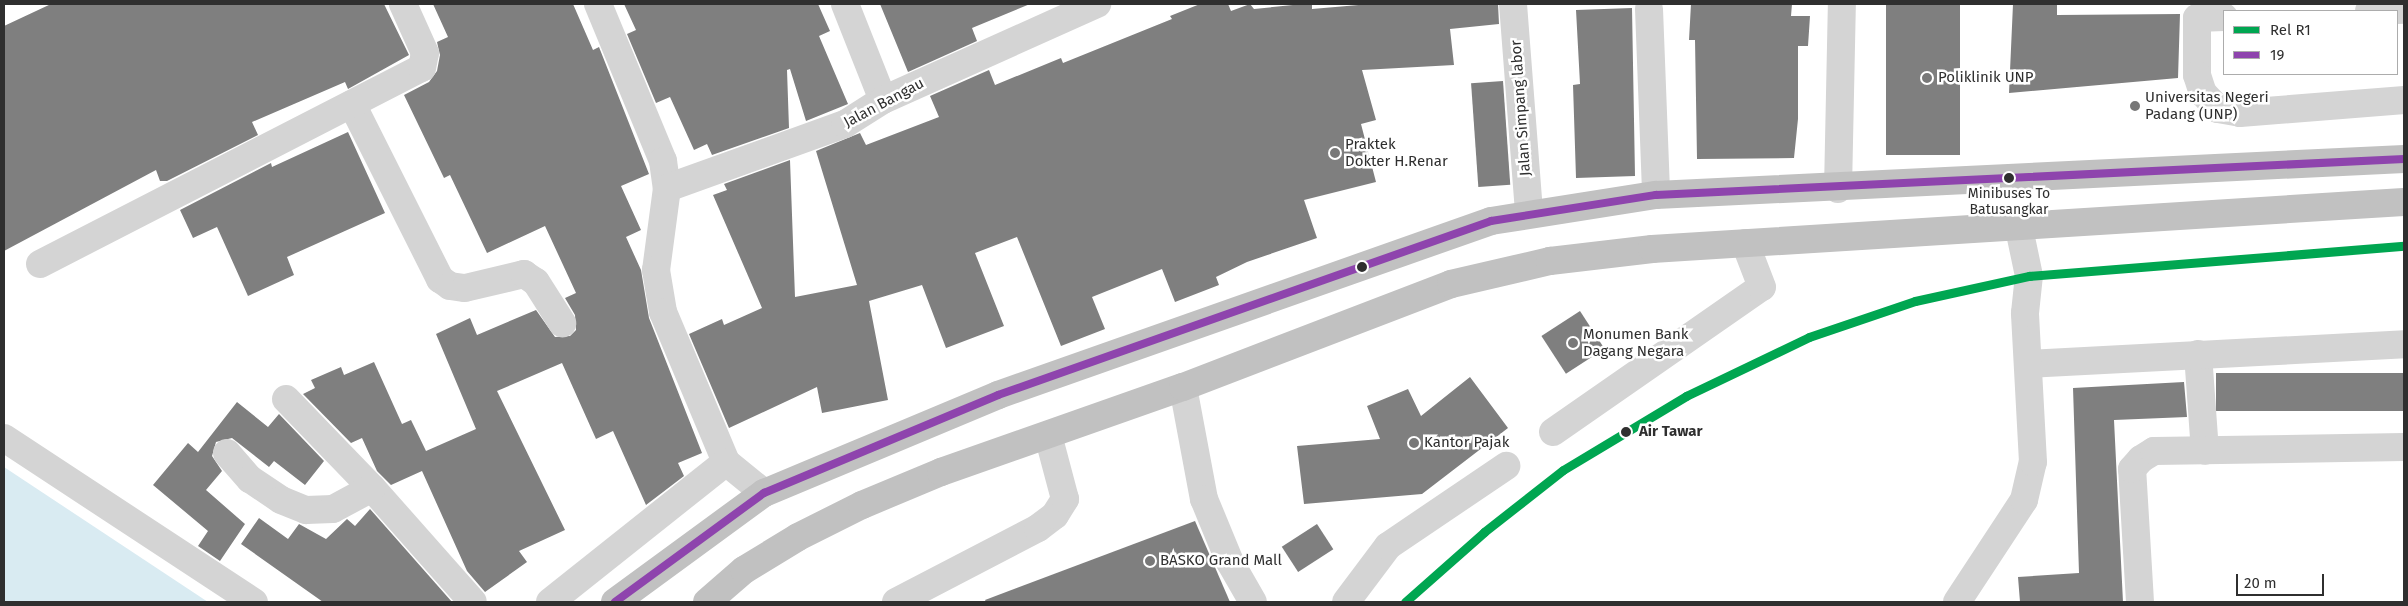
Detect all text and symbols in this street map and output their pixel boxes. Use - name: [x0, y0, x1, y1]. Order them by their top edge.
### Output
- legend: [2223, 10, 2398, 75]
- text: Rel R1: [2270, 21, 2311, 39]
- street label: Jalan Simpang labor: [1507, 39, 1535, 177]
- text: 19: [2270, 46, 2284, 64]
- place label: Poliklinik UNP: [1938, 69, 2034, 87]
- marker: Poliklinik UNP: [1920, 71, 1934, 85]
- street label: Jalan Bangau: [841, 74, 927, 132]
- place label: Universitas Negeri Padang (UNP): [2145, 88, 2269, 123]
- marker: Universitas Negeri Padang (UNP): [2129, 100, 2141, 112]
- place label: Praktek Dokter H.Renar: [1345, 135, 1448, 170]
- marker: Praktek Dokter H.Renar: [1329, 147, 1341, 159]
- marker: Minibuses To Batusangkar: [2004, 173, 2014, 183]
- place label: Minibuses To Batusangkar: [1968, 186, 2050, 218]
- unlabelled marker: [1357, 262, 1367, 272]
- place label: Monumen Bank Dagang Negara: [1583, 325, 1688, 360]
- marker: Monumen Bank Dagang Negara: [1567, 337, 1579, 349]
- marker: Air Tawar: [1617, 423, 1635, 441]
- place label: Air Tawar: [1639, 423, 1702, 441]
- place label: Kantor Pajak: [1424, 434, 1509, 452]
- marker: Kantor Pajak: [1408, 437, 1420, 449]
- place label: BASKO Grand Mall: [1160, 552, 1282, 570]
- marker: BASKO Grand Mall: [1144, 555, 1156, 567]
- scale bar: [2238, 564, 2326, 596]
- text: 20 m: [2244, 574, 2277, 592]

